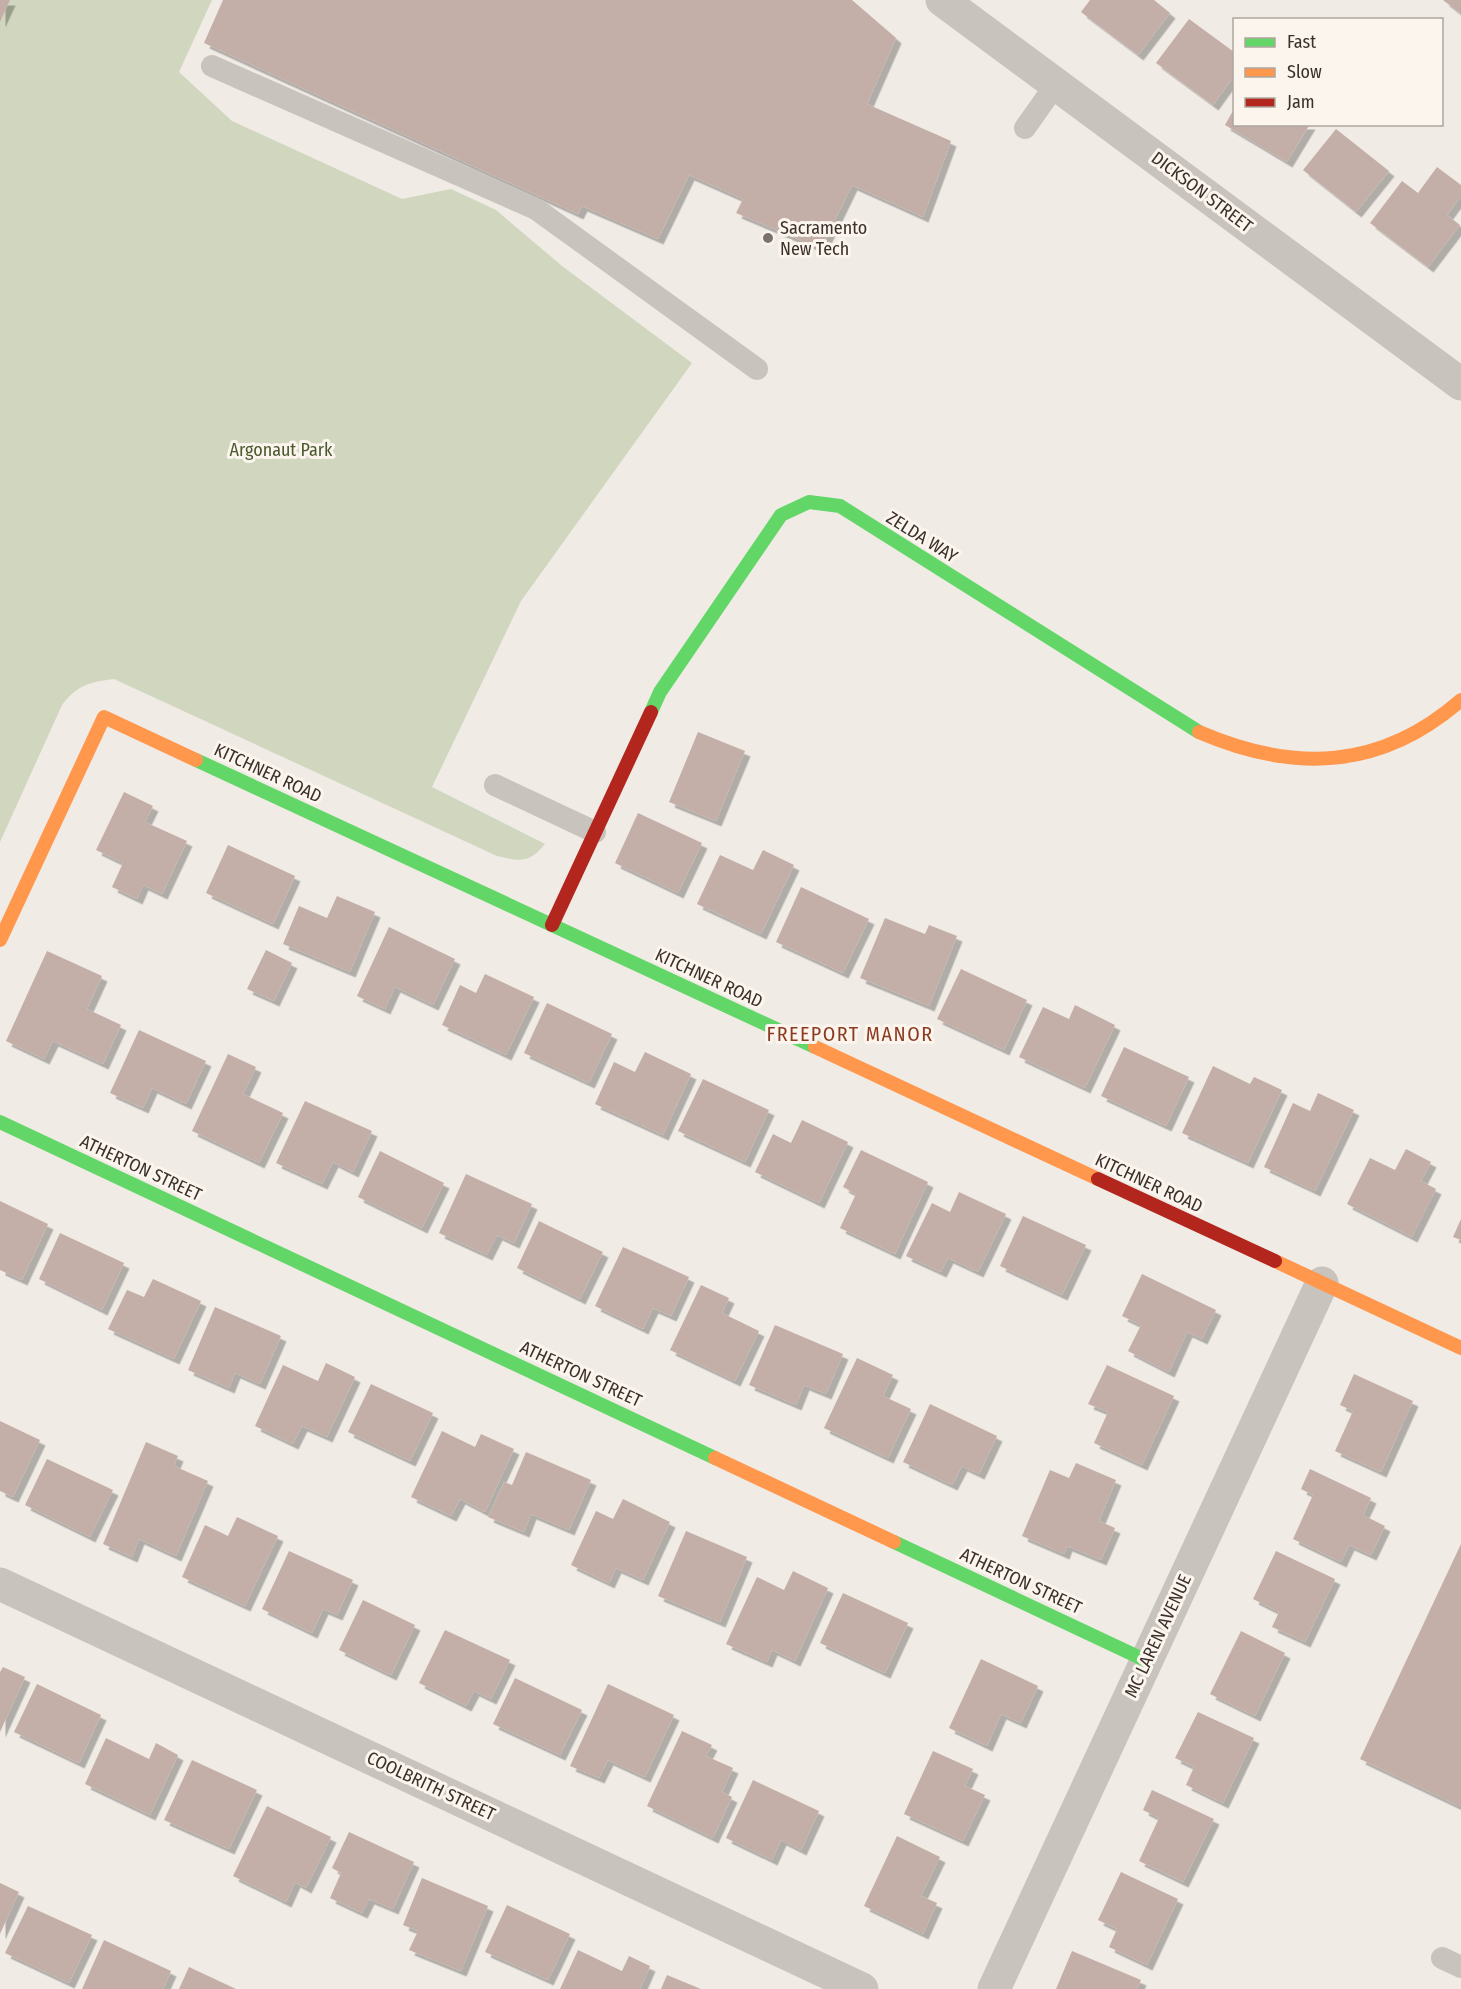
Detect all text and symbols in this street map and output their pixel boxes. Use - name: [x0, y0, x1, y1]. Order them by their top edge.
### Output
- legend: [1233, 18, 1443, 126]
- text: Fast: [1287, 31, 1316, 53]
- text: Slow: [1287, 61, 1322, 83]
- text: Jam: [1287, 91, 1315, 113]
- street label: DICKSON STREET: [1147, 147, 1257, 238]
- place label: Sacramento New Tech: [780, 217, 867, 260]
- marker: Sacramento New Tech: [761, 231, 775, 245]
- park label: Argonaut Park: [230, 439, 333, 461]
- street label: ZELDA WAY: [882, 506, 962, 568]
- street label: KITCHNER ROAD: [211, 738, 325, 808]
- street label: KITCHNER ROAD: [652, 943, 766, 1013]
- district label: FREEPORT MANOR: [766, 1022, 934, 1046]
- street label: ATHERTON STREET: [77, 1130, 206, 1206]
- street label: KITCHNER ROAD: [1092, 1148, 1206, 1218]
- street label: ATHERTON STREET: [517, 1336, 646, 1412]
- street label: ATHERTON STREET: [957, 1543, 1086, 1619]
- street label: MC LAREN AVENUE: [1120, 1571, 1196, 1701]
- street label: COOLBRITH STREET: [363, 1747, 499, 1826]

